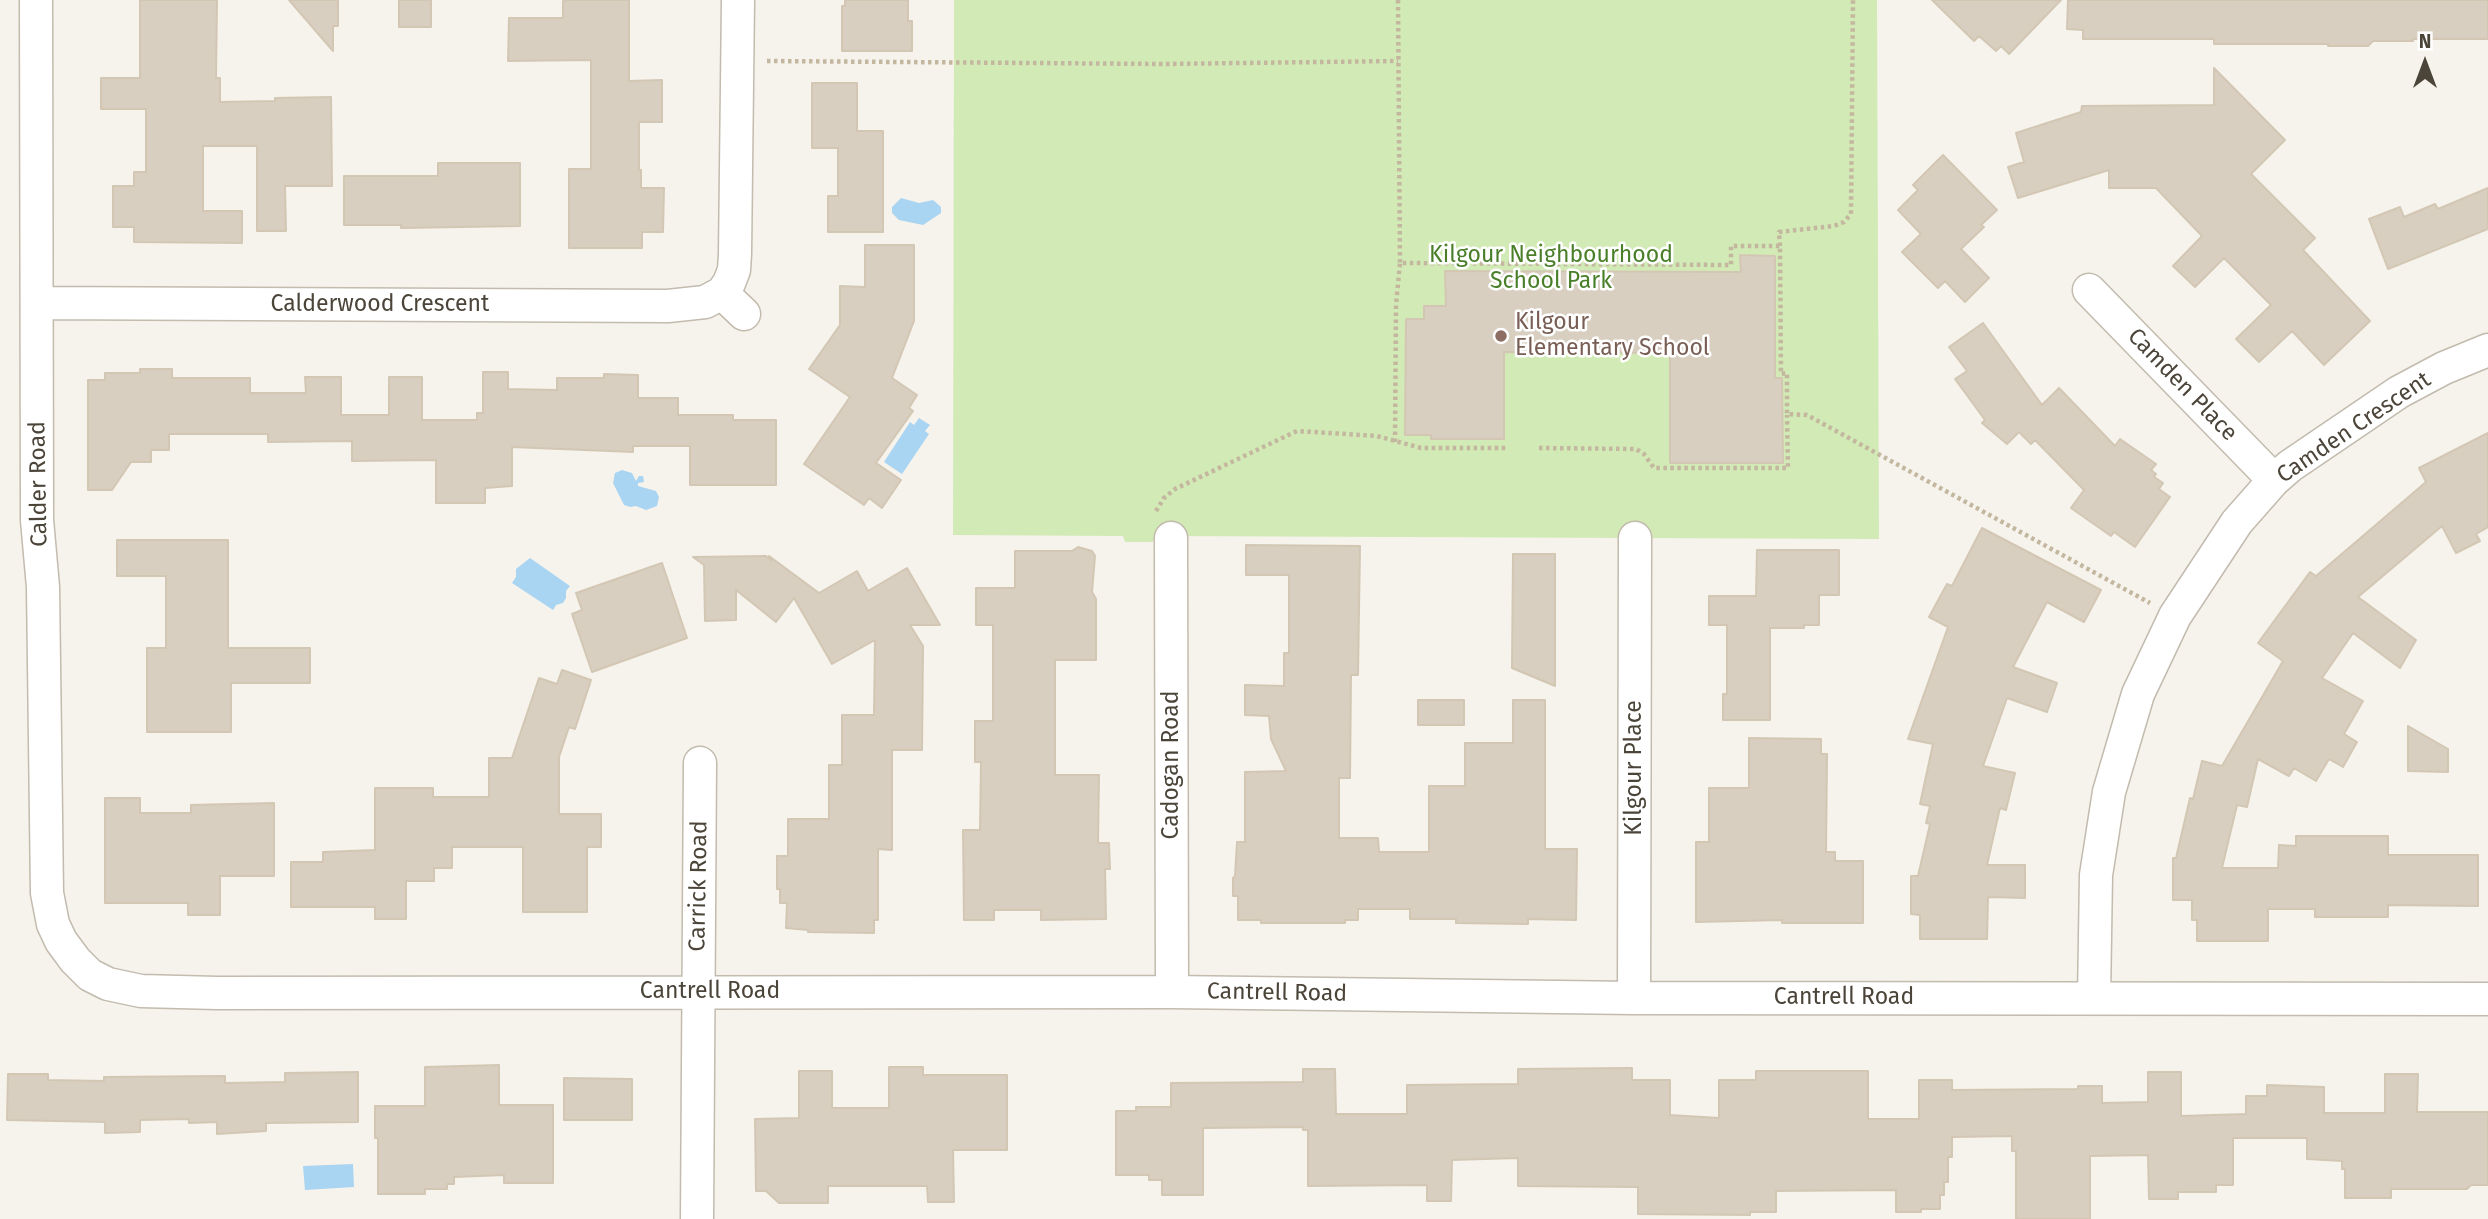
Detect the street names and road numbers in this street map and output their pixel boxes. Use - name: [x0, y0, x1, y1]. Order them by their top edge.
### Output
- street label: Calderwood Crescent: [271, 291, 489, 319]
- street label: Camden Place: [2121, 323, 2243, 447]
- street label: Camden Crescent: [2272, 366, 2436, 490]
- street label: Calder Road: [24, 421, 54, 547]
- street label: Cadogan Road: [1158, 691, 1186, 839]
- street label: Kilgour Place: [1621, 700, 1649, 836]
- street label: Carrick Road: [684, 820, 714, 952]
- street label: Cantrell Road: [640, 978, 780, 1006]
- street label: Cantrell Road: [1207, 978, 1347, 1008]
- street label: Cantrell Road: [1774, 984, 1914, 1012]

